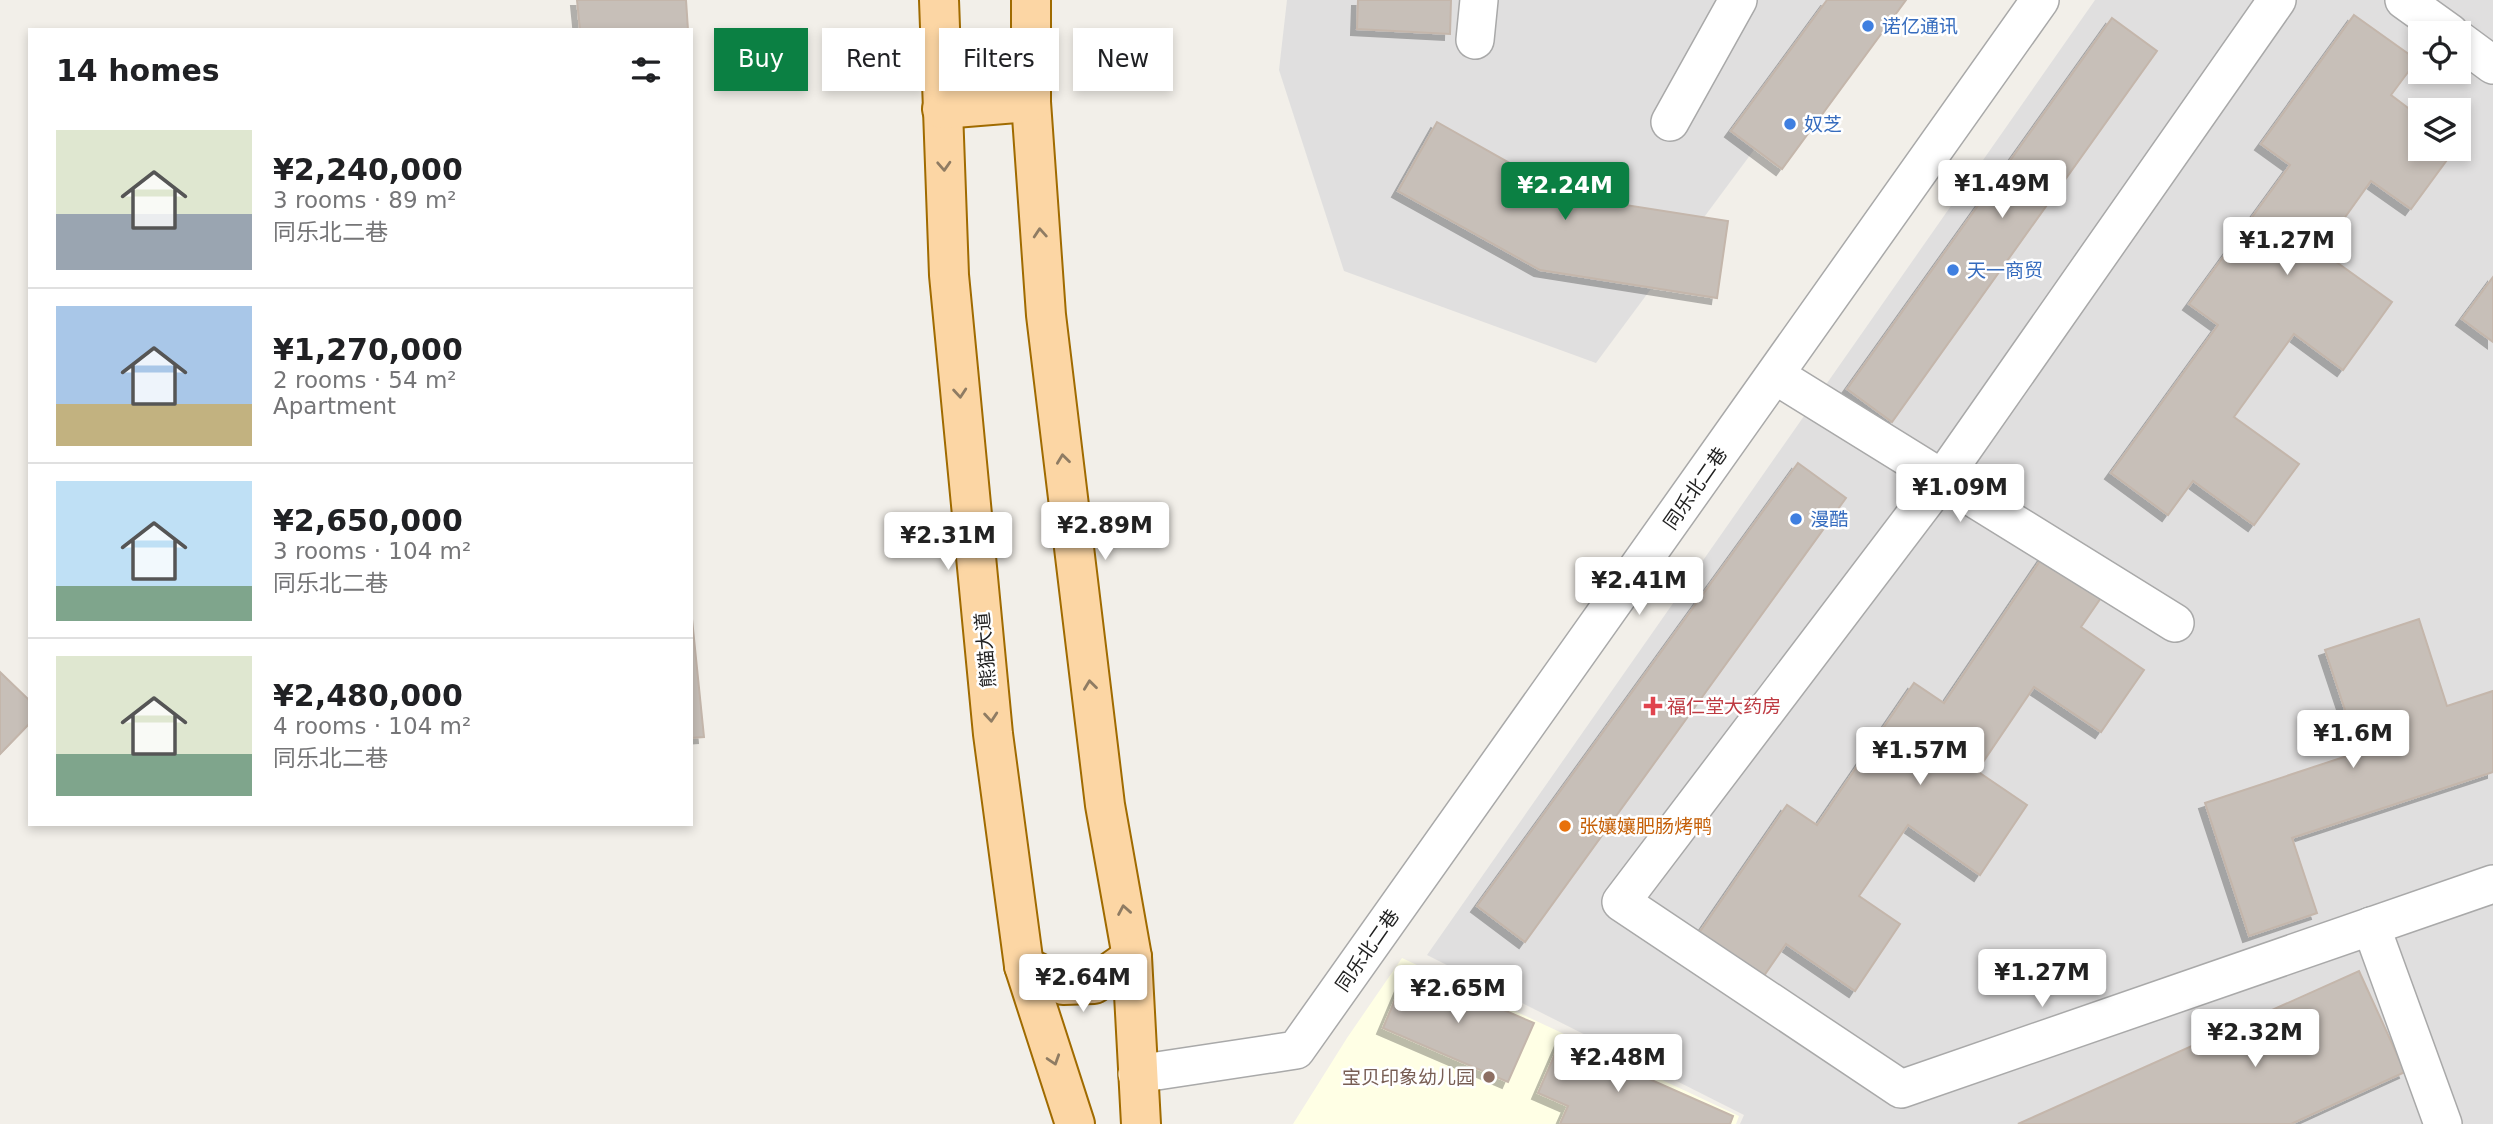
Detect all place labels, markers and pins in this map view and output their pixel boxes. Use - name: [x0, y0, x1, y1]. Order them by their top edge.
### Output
- place label: 诺亿通讯: [1882, 15, 1958, 37]
- marker: 诺亿通讯: [1860, 18, 1876, 34]
- place label: 奴芝: [1804, 113, 1842, 135]
- marker: 奴芝: [1782, 116, 1798, 132]
- pin: ¥1.49M: [1945, 160, 2059, 220]
- pin: ¥2.24M: [1508, 162, 1622, 222]
- pin: ¥1.27M: [2230, 218, 2344, 277]
- place label: 天一商贸: [1967, 259, 2043, 281]
- marker: 天一商贸: [1945, 262, 1961, 278]
- pin: ¥1.09M: [1903, 464, 2017, 524]
- pin: ¥2.89M: [1048, 503, 1162, 562]
- place label: 漫酷: [1810, 508, 1848, 530]
- marker: 漫酷: [1788, 511, 1804, 527]
- pin: ¥2.31M: [891, 512, 1005, 572]
- pin: ¥2.41M: [1582, 558, 1696, 617]
- place label: 福仁堂大药房: [1667, 695, 1781, 717]
- marker: 福仁堂大药房: [1645, 698, 1661, 714]
- pin: ¥1.6M: [2304, 710, 2402, 770]
- pin: ¥1.57M: [1863, 728, 1977, 787]
- place label: 张孃孃肥肠烤鸭: [1579, 815, 1712, 837]
- marker: 张孃孃肥肠烤鸭: [1557, 818, 1573, 834]
- pin: ¥1.27M: [1985, 950, 2099, 1009]
- pin: ¥2.64M: [1026, 954, 1140, 1014]
- pin: ¥2.65M: [1401, 965, 1515, 1025]
- pin: ¥2.32M: [2198, 1010, 2312, 1069]
- pin: ¥2.48M: [1561, 1034, 1675, 1094]
- place label: 宝贝印象幼儿园: [1342, 1066, 1475, 1088]
- marker: 宝贝印象幼儿园: [1481, 1069, 1497, 1085]

